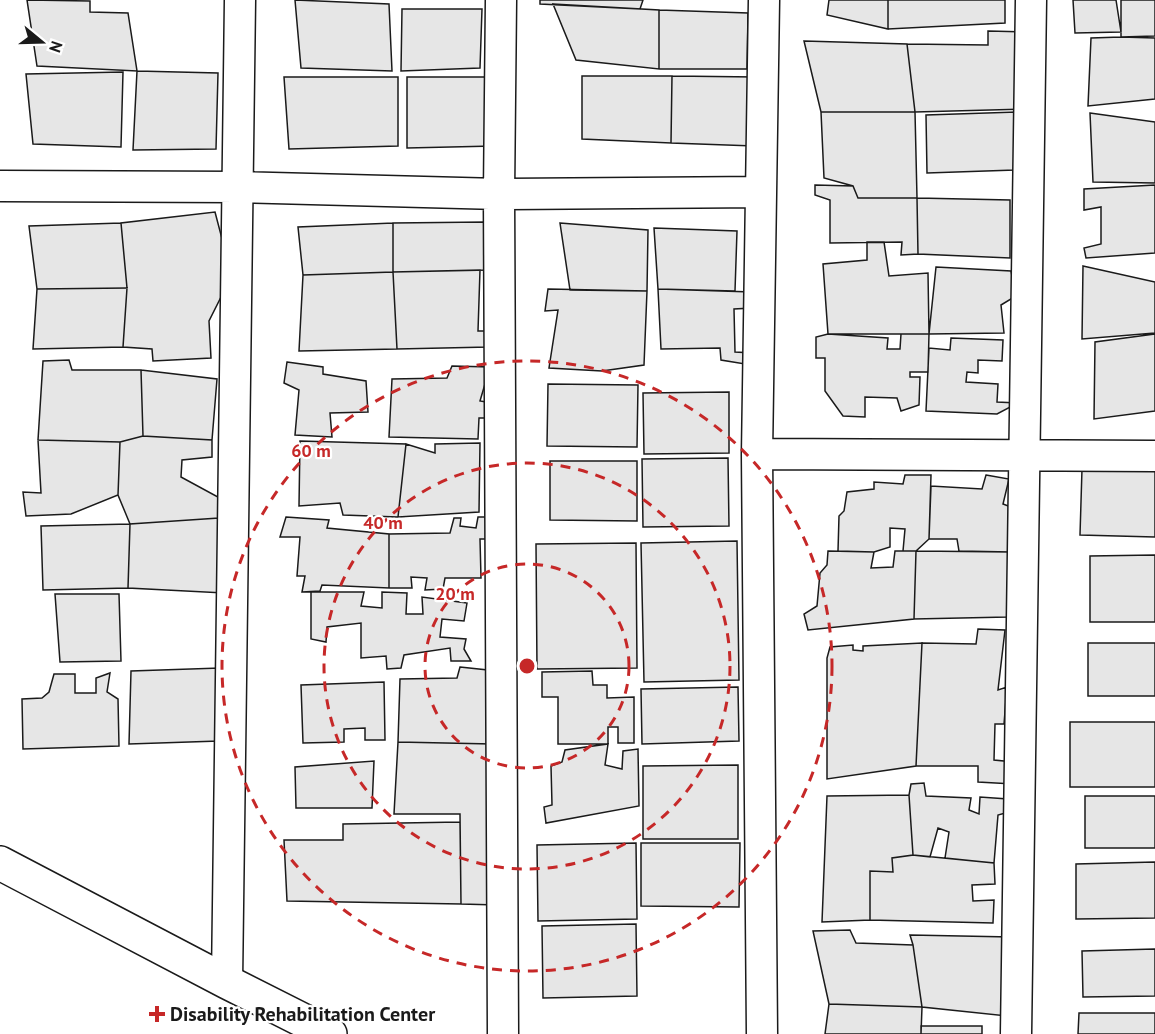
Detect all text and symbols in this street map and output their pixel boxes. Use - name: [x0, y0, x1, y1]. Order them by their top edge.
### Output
- north arrow: [12, 12, 72, 72]
- text: N: [45, 39, 67, 55]
- text: 60 m: [291, 439, 331, 462]
- text: 40 m: [363, 511, 403, 534]
- text: 20 m: [435, 582, 475, 605]
- centre of rings: [517, 656, 537, 676]
- place label: Disability Rehabilitation Center: [170, 1001, 435, 1027]
- marker: Disability Rehabilitation Center: [148, 1005, 166, 1023]

